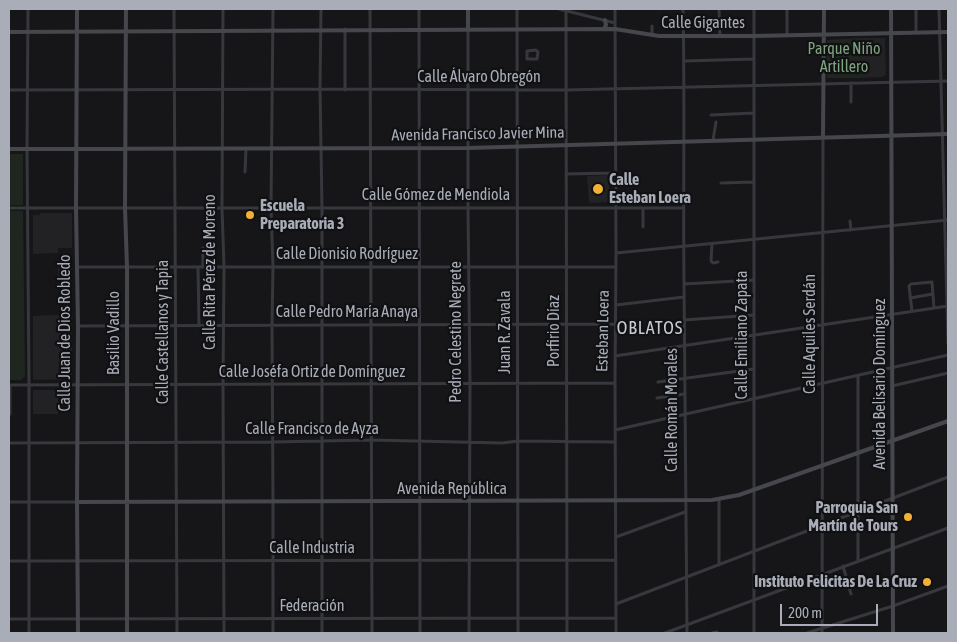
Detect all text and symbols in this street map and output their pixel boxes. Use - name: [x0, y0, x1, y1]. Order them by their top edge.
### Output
- street label: Calle Gigantes: [661, 13, 745, 33]
- park label: Parque Niño Artillero: [808, 39, 880, 77]
- street label: Calle Álvaro Obregón: [417, 67, 541, 87]
- street label: Avenida Francisco Javier Mina: [391, 123, 565, 145]
- place label: Calle Esteban Loera: [609, 170, 691, 208]
- marker: Calle Esteban Loera: [591, 182, 605, 196]
- street label: Calle Gómez de Mendiola: [362, 185, 510, 205]
- street label: Calle Rita Pérez de Moreno: [200, 194, 220, 350]
- place label: Escuela Preparatoria 3: [260, 196, 344, 234]
- marker: Escuela Preparatoria 3: [244, 209, 256, 221]
- street label: Calle Dionisio Rodríguez: [276, 244, 418, 264]
- street label: Calle Juan de Dios Robledo: [55, 254, 75, 412]
- street label: Calle Castellanos y Tapia: [153, 260, 173, 404]
- street label: Pedro Celestino Negrete: [446, 261, 466, 403]
- street label: Calle Emiliano Zapata: [732, 271, 752, 399]
- street label: Calle Aquiles Serdán: [800, 274, 820, 394]
- street label: Juan R. Zavala: [495, 290, 515, 374]
- street label: Esteban Loera: [593, 290, 613, 372]
- street label: Basilio Vadillo: [104, 291, 124, 375]
- street label: Porfirio Díaz: [544, 295, 564, 367]
- street label: Avenida Belisario Domínguez: [870, 298, 890, 470]
- street label: Calle Pedro María Anaya: [276, 302, 418, 322]
- district label: OBLATOS: [616, 317, 684, 339]
- street label: Calle Román Morales: [662, 348, 682, 472]
- street label: Calle Joséfa Ortiz de Domínguez: [219, 362, 405, 382]
- street label: Calle Francisco de Ayza: [245, 419, 379, 439]
- street label: Avenida República: [397, 479, 507, 499]
- place label: Parroquia San Martín de Tours: [808, 498, 898, 536]
- marker: Parroquia San Martín de Tours: [902, 511, 914, 523]
- street label: Calle Industria: [269, 538, 355, 558]
- place label: Instituto Felicitas De La Cruz: [754, 572, 917, 592]
- marker: Instituto Felicitas De La Cruz: [921, 576, 933, 588]
- scale bar: [782, 594, 880, 626]
- street label: Federación: [280, 596, 344, 616]
- text: 200 m: [788, 604, 822, 621]

